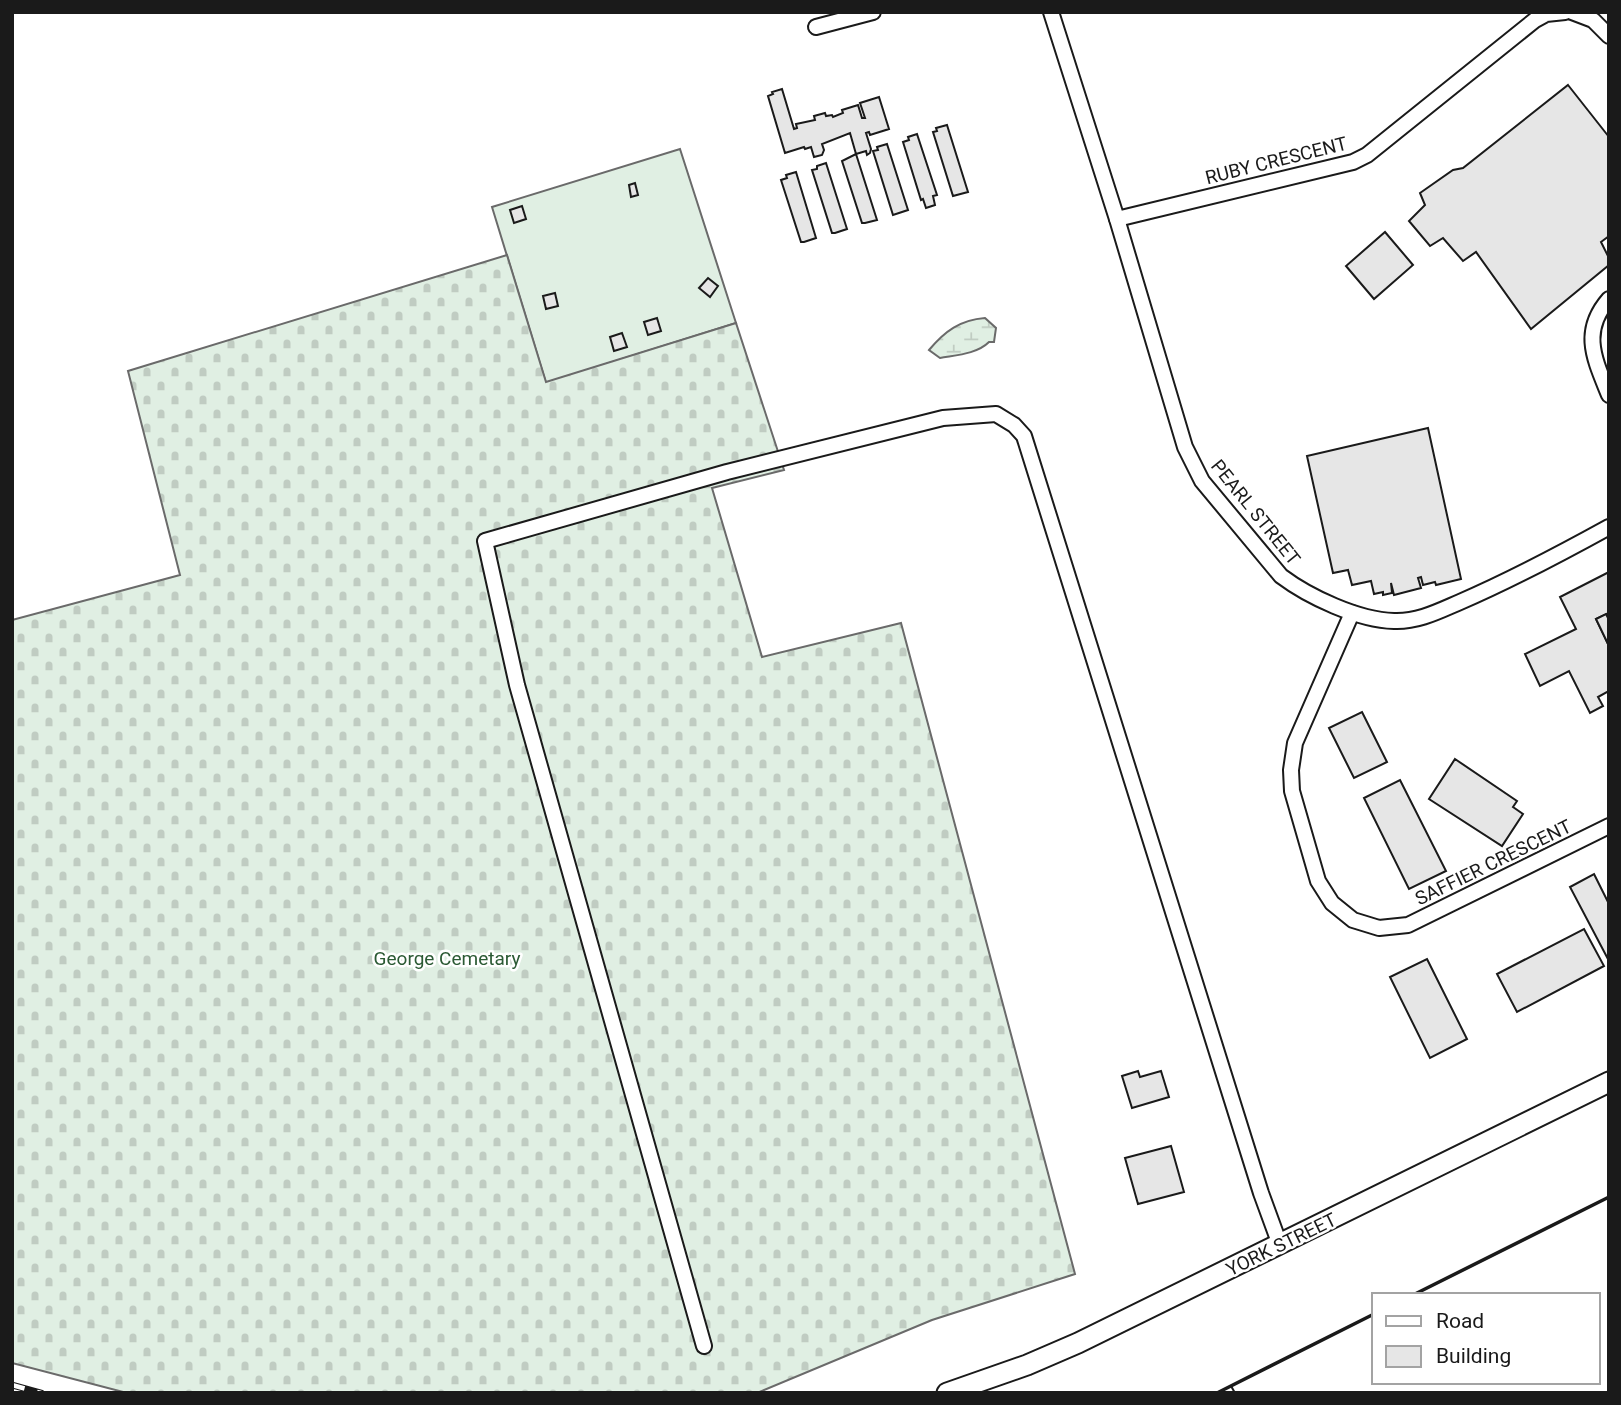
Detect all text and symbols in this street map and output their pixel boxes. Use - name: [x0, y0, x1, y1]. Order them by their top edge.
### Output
- street label: RUBY CRESCENT: [1203, 132, 1349, 189]
- street label: PEARL STREET: [1206, 455, 1305, 570]
- street label: SAFFIER CRESCENT: [1411, 815, 1575, 910]
- park label: George Cemetary: [374, 947, 520, 970]
- street label: YORK STREET: [1222, 1208, 1340, 1281]
- legend: [1372, 1293, 1600, 1384]
- text: Road: [1436, 1309, 1484, 1333]
- text: Building: [1436, 1344, 1511, 1368]

